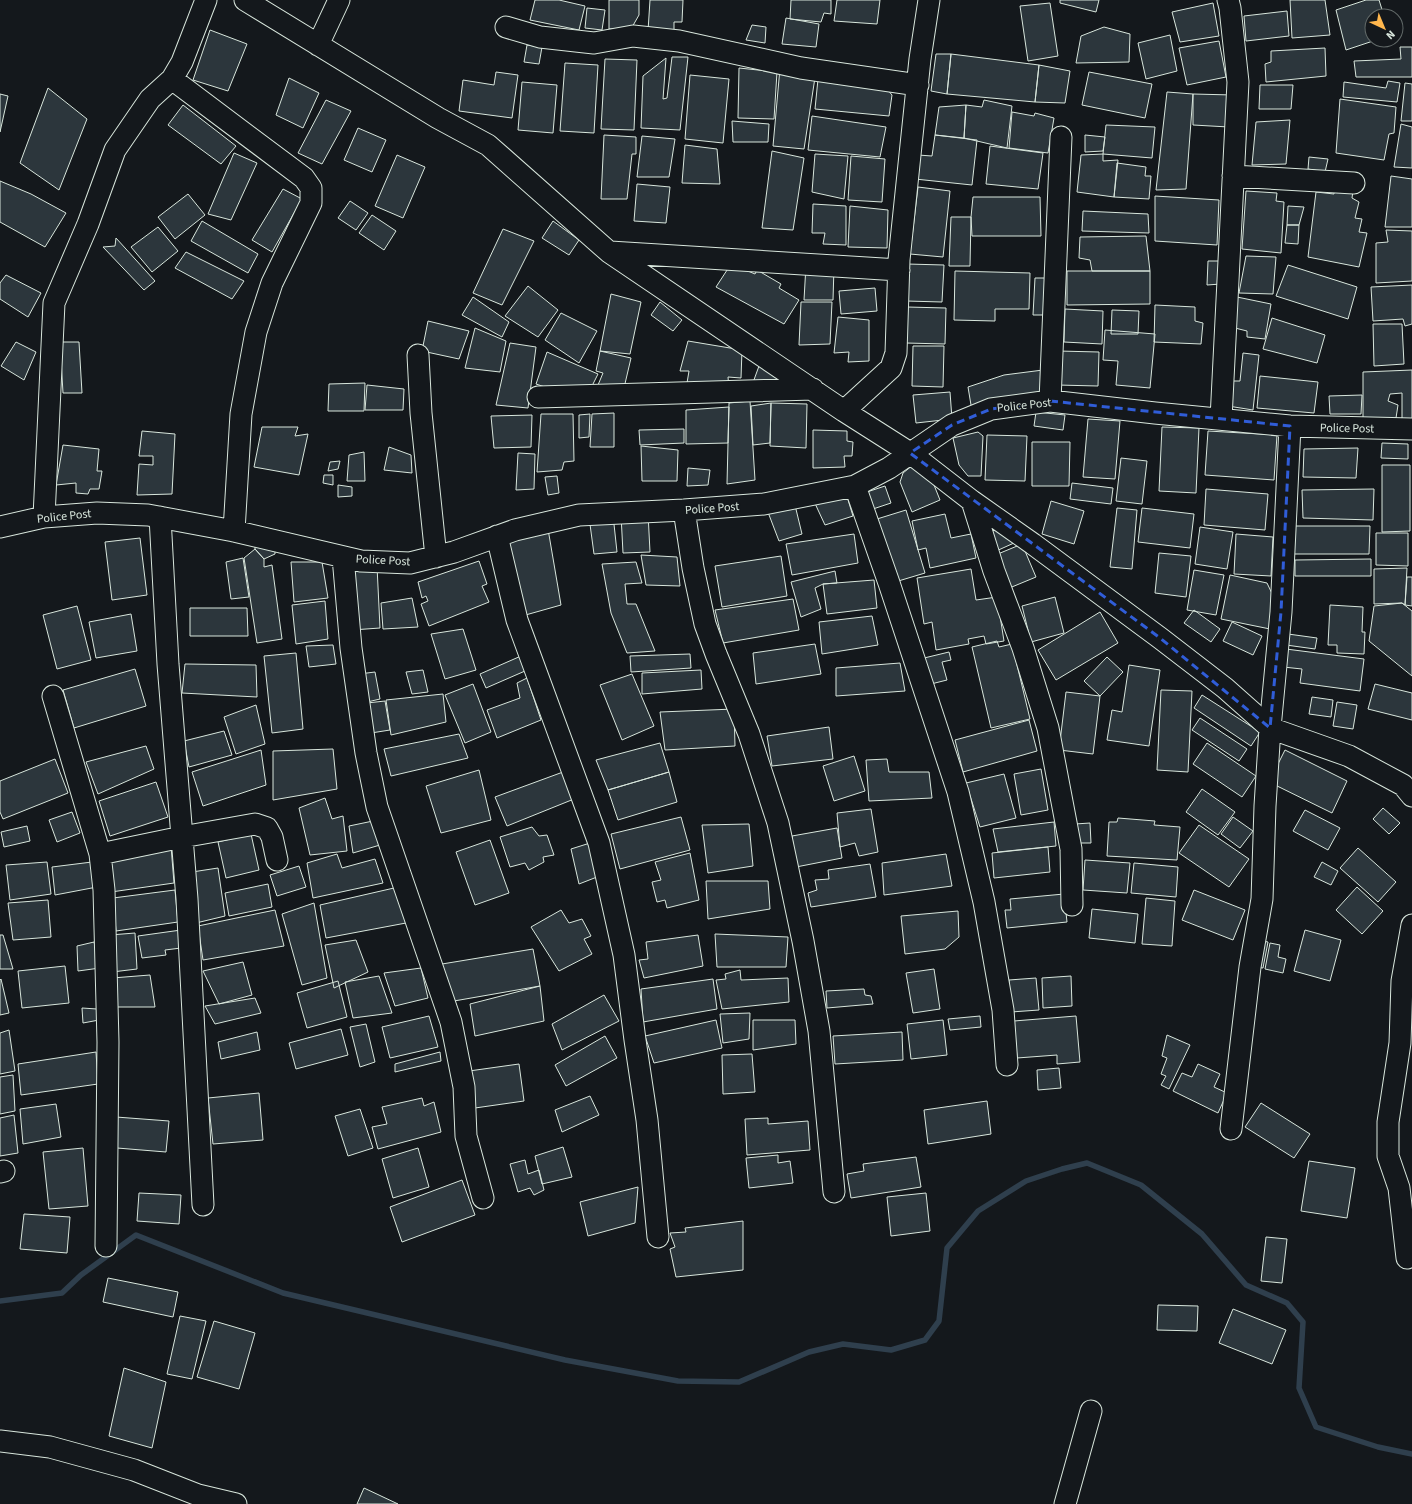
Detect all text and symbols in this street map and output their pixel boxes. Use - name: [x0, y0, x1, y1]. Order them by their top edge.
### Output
- north arrow: [1364, 8, 1404, 48]
- text: N: [1383, 27, 1398, 43]
- street label: Police Post: [996, 394, 1052, 417]
- street label: Police Post: [1320, 420, 1374, 437]
- street label: Police Post: [684, 498, 740, 519]
- street label: Police Post: [36, 505, 92, 528]
- street label: Police Post: [355, 551, 411, 570]

